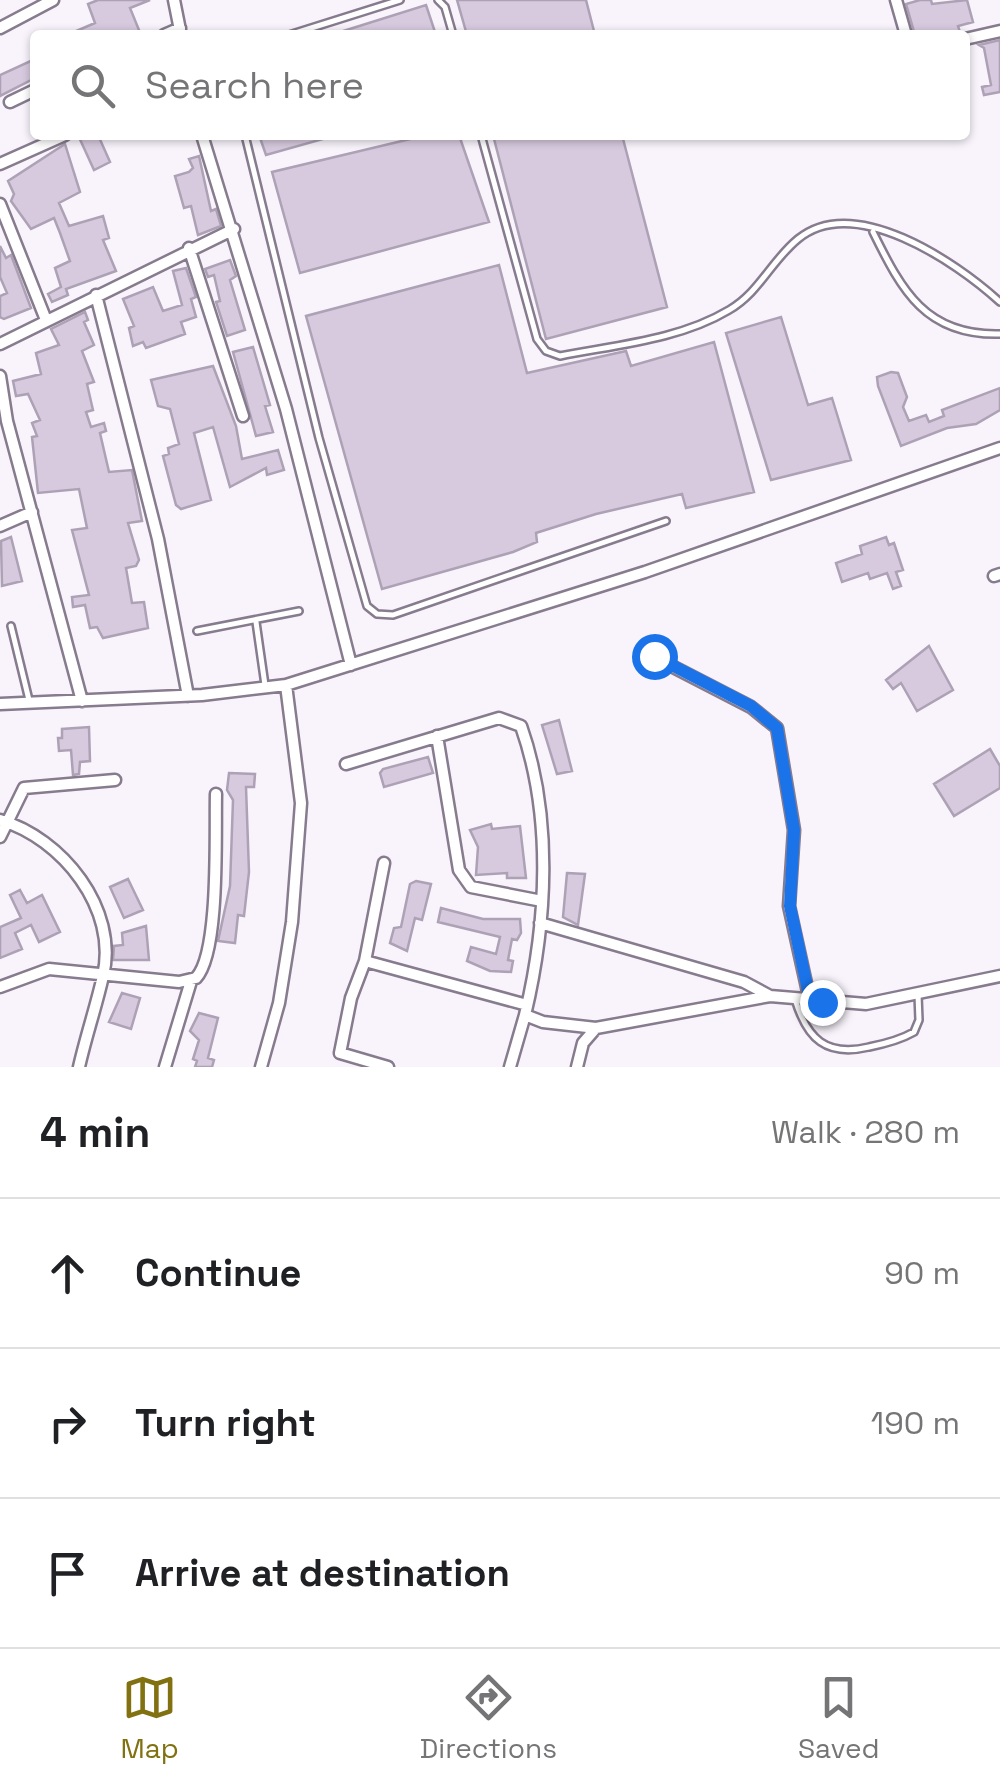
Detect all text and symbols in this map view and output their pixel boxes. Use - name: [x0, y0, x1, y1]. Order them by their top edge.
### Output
- search box: [30, 30, 970, 140]
- icon: search: [65, 58, 120, 113]
- text: Search here: [145, 61, 364, 109]
- route start: [632, 634, 678, 680]
- route end: [800, 980, 846, 1026]
- text: 4 min: [40, 1106, 150, 1159]
- text: Walk · 280 m: [771, 1112, 960, 1152]
- icon: ahead: [40, 1246, 95, 1301]
- text: Continue: [135, 1249, 301, 1297]
- text: 90 m: [884, 1253, 960, 1293]
- icon: right: [40, 1396, 95, 1451]
- text: Turn right: [135, 1399, 316, 1447]
- text: 190 m: [871, 1403, 960, 1443]
- icon: arrive: [40, 1546, 95, 1601]
- text: Arrive at destination: [135, 1549, 510, 1597]
- tab: Map: [120, 1670, 179, 1766]
- tab: Directions: [420, 1670, 557, 1766]
- tab: Saved: [798, 1670, 880, 1766]

